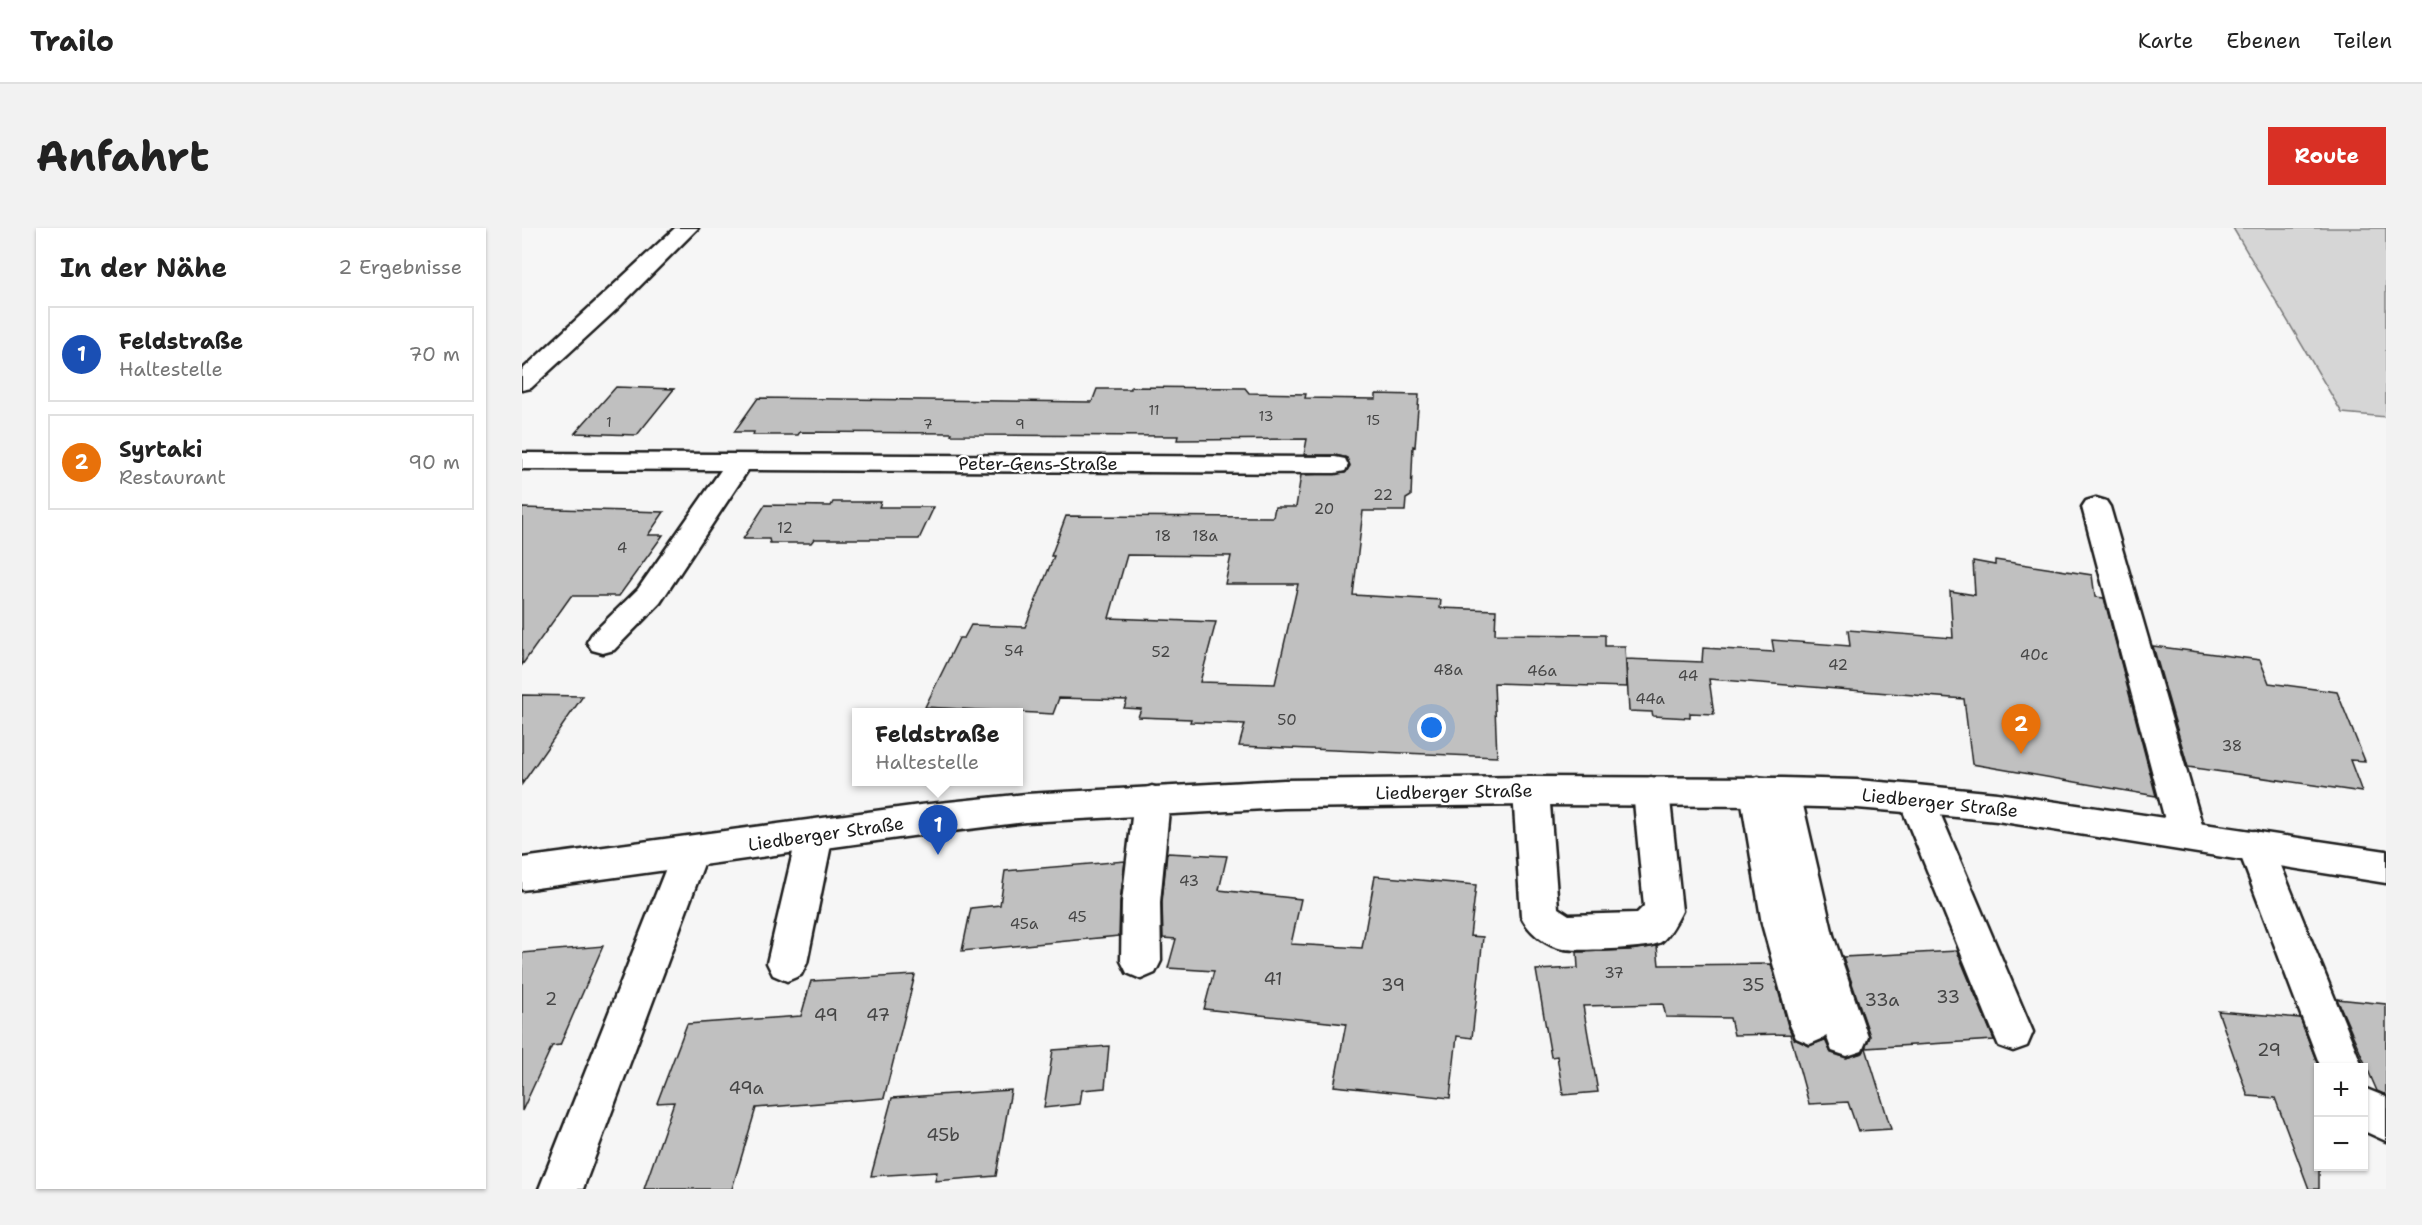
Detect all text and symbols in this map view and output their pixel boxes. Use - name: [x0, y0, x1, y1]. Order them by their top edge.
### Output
- text: Trailo: [30, 22, 114, 60]
- text: Karte: [2138, 27, 2193, 55]
- text: Ebenen: [2226, 27, 2301, 55]
- text: Teilen: [2334, 27, 2392, 55]
- button: Route: [2268, 127, 2386, 185]
- text: Anfahrt: [36, 128, 209, 184]
- text: In der Nähe: [60, 250, 227, 285]
- text: 2 Ergebnisse: [338, 254, 462, 280]
- text: Feldstraße: [119, 327, 243, 356]
- text: 1: [77, 341, 86, 367]
- text: 70 m: [408, 341, 460, 367]
- text: Haltestelle: [119, 356, 223, 382]
- house number: 11: [1148, 401, 1160, 419]
- house number: 13: [1259, 407, 1273, 425]
- house number: 15: [1366, 411, 1380, 429]
- house number: 1: [606, 413, 612, 431]
- house number: 7: [923, 415, 933, 433]
- house number: 9: [1015, 415, 1025, 433]
- text: Syrtaki: [119, 435, 203, 464]
- text: 2: [75, 449, 89, 475]
- text: 90 m: [408, 449, 460, 475]
- street label: Peter-Gens-Straße: [958, 452, 1118, 476]
- text: Restaurant: [119, 464, 226, 490]
- house number: 22: [1373, 485, 1393, 505]
- house number: 20: [1314, 499, 1334, 519]
- house number: 12: [777, 518, 793, 538]
- house number: 18: [1155, 526, 1171, 546]
- house number: 18a: [1192, 526, 1218, 546]
- house number: 4: [617, 538, 627, 558]
- house number: 54: [1004, 641, 1024, 661]
- house number: 52: [1152, 642, 1170, 662]
- house number: 40c: [2020, 645, 2048, 665]
- house number: 42: [1828, 655, 1848, 675]
- house number: 48a: [1433, 660, 1463, 680]
- house number: 46a: [1527, 661, 1558, 681]
- house number: 44: [1678, 666, 1698, 686]
- house number: 44a: [1635, 689, 1665, 709]
- pin: 2: [2002, 704, 2040, 754]
- popup: [852, 708, 1023, 786]
- house number: 50: [1277, 710, 1297, 730]
- your location: [1417, 713, 1446, 742]
- text: Feldstraße: [875, 720, 1000, 749]
- house number: 38: [2222, 736, 2242, 756]
- text: Haltestelle: [875, 749, 979, 775]
- street label: Liedberger Straße: [1375, 779, 1533, 805]
- street label: Liedberger Straße: [1861, 783, 2019, 823]
- pin: 1: [918, 806, 958, 855]
- street label: Liedberger Straße: [747, 811, 905, 857]
- house number: 43: [1179, 871, 1199, 891]
- house number: 45: [1067, 907, 1087, 927]
- house number: 45a: [1010, 914, 1039, 934]
- house number: 37: [1604, 963, 1624, 983]
- house number: 41: [1263, 967, 1283, 991]
- house number: 39: [1381, 973, 1405, 997]
- house number: 35: [1741, 973, 1765, 997]
- house number: 33: [1936, 985, 1960, 1009]
- house number: 2: [545, 987, 557, 1011]
- house number: 33a: [1865, 988, 1899, 1012]
- house number: 49: [814, 1003, 838, 1027]
- house number: 47: [866, 1003, 890, 1027]
- house number: 29: [2257, 1038, 2281, 1062]
- map controls: [2314, 1063, 2368, 1171]
- button: +: [2314, 1063, 2368, 1117]
- house number: 49a: [728, 1076, 764, 1100]
- button: −: [2314, 1117, 2368, 1171]
- house number: 45b: [926, 1123, 960, 1147]

